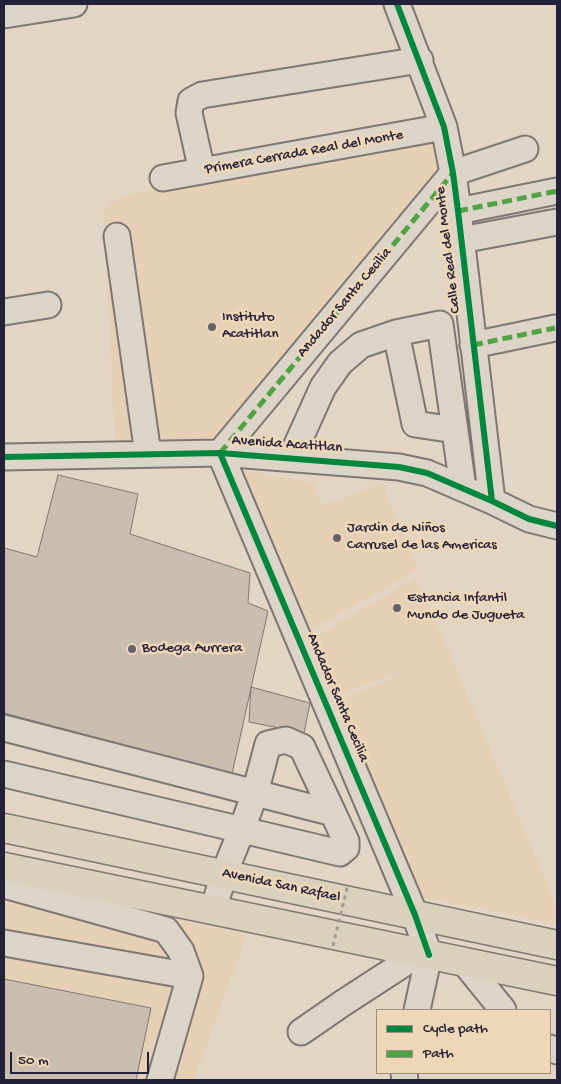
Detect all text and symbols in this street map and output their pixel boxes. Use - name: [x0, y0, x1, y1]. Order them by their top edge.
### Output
- street label: Primera Cerrada Real del Monte: [203, 127, 405, 179]
- street label: Calle Real del Monte: [432, 186, 466, 314]
- street label: Andador Santa Cecilia: [294, 244, 396, 362]
- place label: Instituto Acatitlan: [222, 309, 279, 344]
- marker: Instituto Acatitlan: [206, 321, 218, 333]
- street label: Avenida Acatitlan: [231, 432, 343, 458]
- place label: Jardin de Niños Carrusel de las Americas: [347, 520, 497, 555]
- marker: Jardin de Niños Carrusel de las Americas: [331, 532, 343, 544]
- place label: Estancia Infantil Mundo de Jugueta: [407, 590, 525, 625]
- marker: Estancia Infantil Mundo de Jugueta: [391, 602, 403, 614]
- street label: Andador Santa Cecilia: [302, 631, 372, 765]
- place label: Bodega Aurrera: [142, 640, 242, 658]
- marker: Bodega Aurrera: [126, 643, 138, 655]
- street label: Avenida San Rafael: [220, 865, 342, 907]
- legend: [376, 1009, 551, 1074]
- text: Cycle path: [423, 1020, 488, 1038]
- scale bar: [12, 1042, 151, 1074]
- text: Path: [423, 1045, 454, 1063]
- text: 50 m: [18, 1052, 49, 1070]

